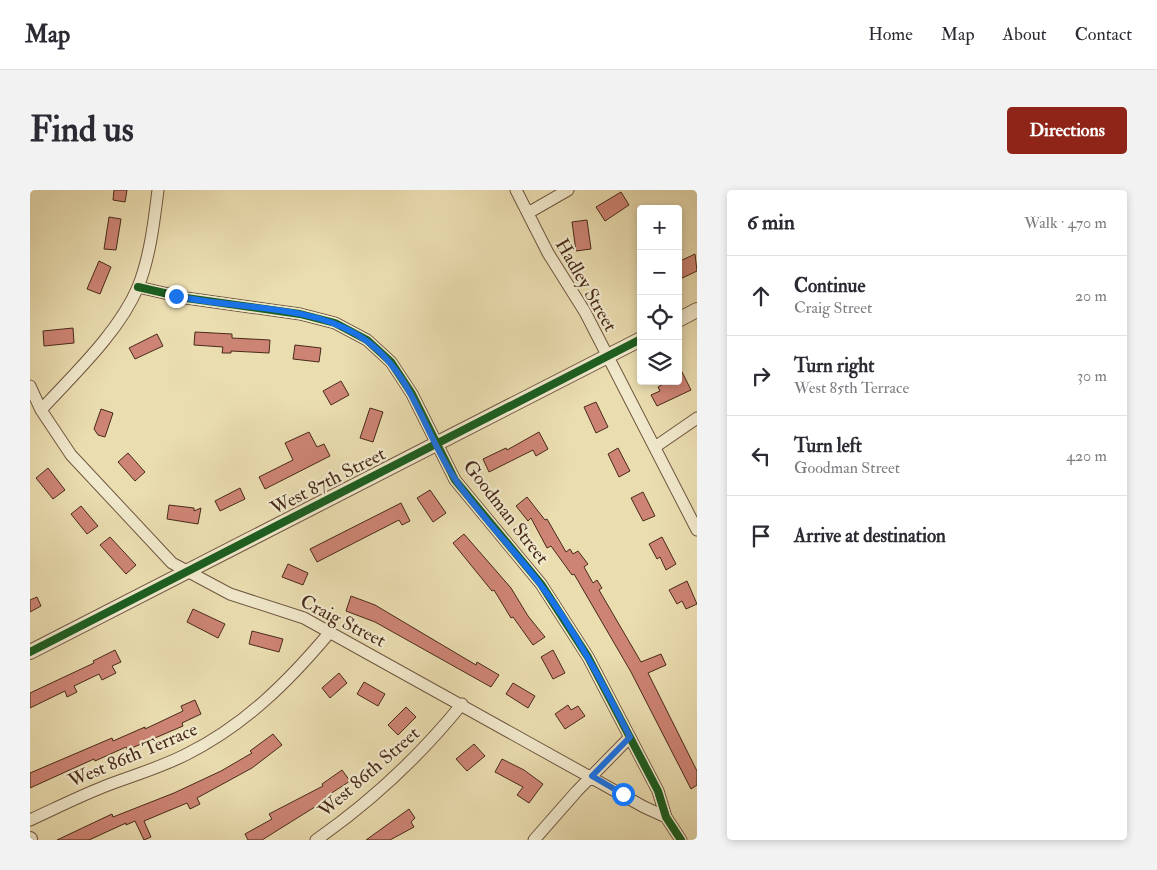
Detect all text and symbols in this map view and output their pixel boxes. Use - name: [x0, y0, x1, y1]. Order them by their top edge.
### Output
- text: Map: [25, 19, 70, 50]
- text: Home: [868, 23, 913, 46]
- text: Map: [941, 23, 975, 46]
- text: About: [1003, 23, 1047, 46]
- text: Contact: [1075, 23, 1132, 46]
- button: Directions: [1007, 107, 1127, 154]
- text: Find us: [30, 108, 134, 152]
- map controls: [637, 205, 682, 385]
- button: +: [637, 205, 682, 250]
- text: 6 min: [747, 209, 795, 236]
- text: Walk · 470 m: [1024, 213, 1107, 233]
- street label: Hadley Street: [550, 234, 622, 336]
- button: −: [637, 250, 682, 295]
- text: Continue: [794, 274, 865, 298]
- icon: ahead: [747, 282, 775, 310]
- route end: [165, 285, 188, 308]
- text: 20 m: [1075, 286, 1107, 306]
- button: locate: [637, 295, 682, 340]
- text: Craig Street: [794, 298, 872, 318]
- button: layers: [637, 340, 682, 385]
- text: Turn right: [794, 354, 874, 378]
- icon: right: [747, 362, 775, 390]
- text: 30 m: [1077, 366, 1107, 386]
- text: West 85th Terrace: [794, 378, 909, 398]
- text: Turn left: [794, 434, 862, 458]
- street label: West 87th Street: [266, 442, 389, 521]
- icon: left: [747, 442, 775, 470]
- text: 420 m: [1066, 446, 1107, 466]
- street label: Goodman Street: [458, 455, 554, 569]
- text: Goodman Street: [794, 458, 900, 478]
- icon: arrive: [747, 522, 775, 550]
- text: Arrive at destination: [794, 524, 946, 548]
- street label: Craig Street: [296, 589, 390, 653]
- street label: West 86th Terrace: [64, 717, 201, 793]
- street label: West 86th Street: [313, 721, 425, 823]
- route start: [612, 783, 635, 806]

